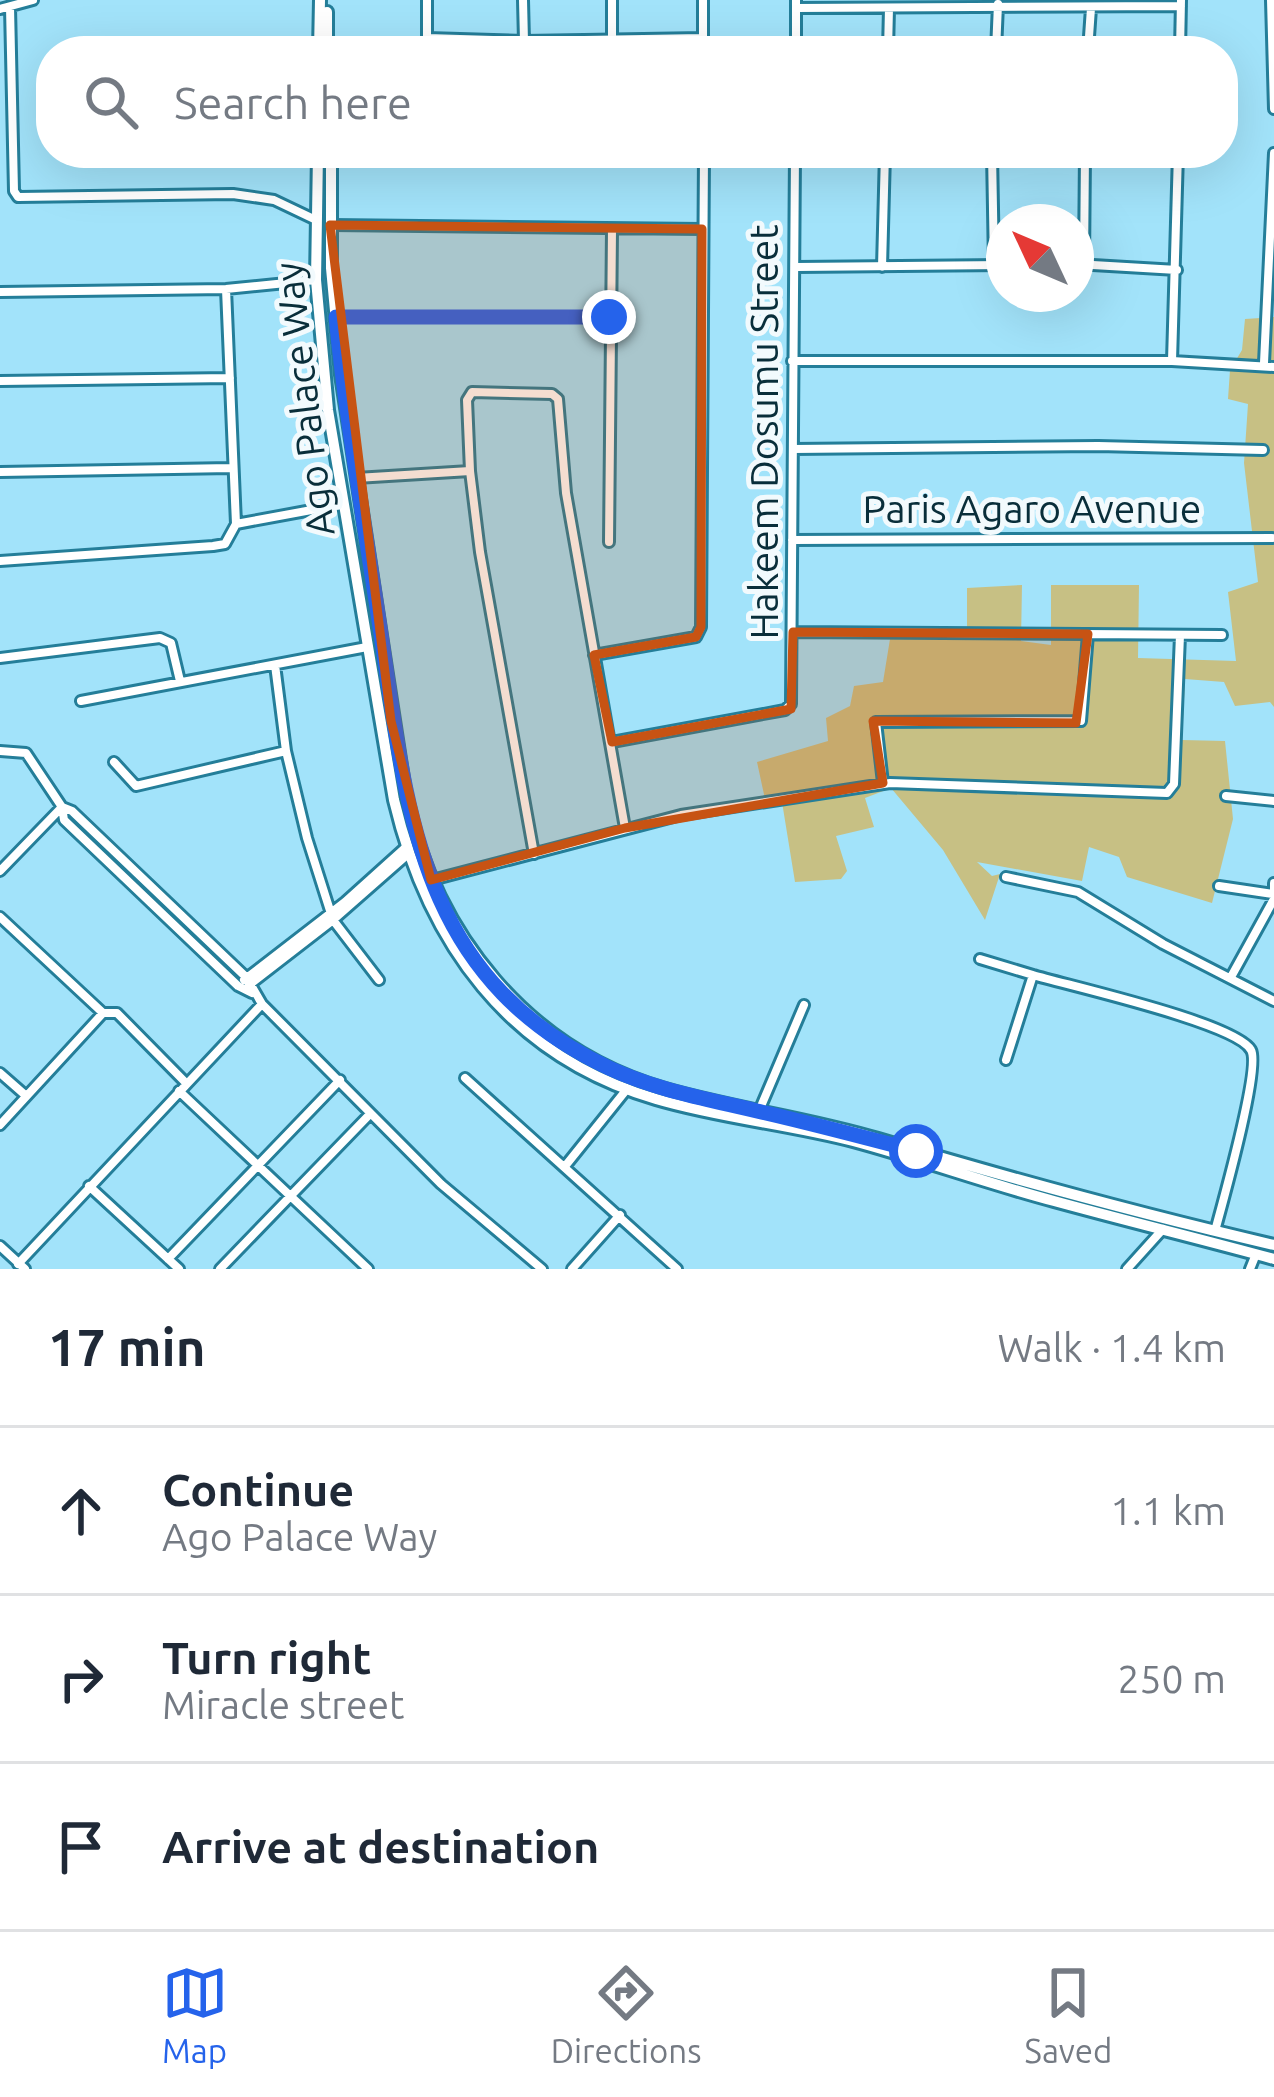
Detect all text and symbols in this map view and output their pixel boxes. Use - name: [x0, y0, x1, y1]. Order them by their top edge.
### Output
- search box: [36, 36, 1238, 168]
- icon: search: [78, 69, 144, 135]
- text: Search here: [174, 77, 412, 128]
- north arrow: [986, 204, 1094, 312]
- street label: Hakeem Dosumu Street: [742, 224, 785, 640]
- street label: Ago Palace Way: [265, 260, 342, 538]
- route end: [582, 290, 636, 344]
- street label: Paris Agaro Avenue: [863, 487, 1201, 530]
- route start: [889, 1124, 943, 1178]
- text: 17 min: [48, 1318, 206, 1376]
- text: Walk · 1.4 km: [997, 1326, 1226, 1369]
- text: Continue: [162, 1464, 354, 1515]
- icon: ahead: [48, 1478, 114, 1544]
- text: 1.1 km: [1110, 1489, 1226, 1532]
- text: Ago Palace Way: [162, 1515, 437, 1558]
- text: Turn right: [162, 1632, 371, 1683]
- icon: right: [48, 1646, 114, 1712]
- text: 250 m: [1117, 1657, 1226, 1700]
- text: Miracle street: [162, 1683, 404, 1726]
- icon: arrive: [48, 1814, 114, 1880]
- text: Arrive at destination: [162, 1821, 599, 1872]
- tab: Map: [162, 1960, 228, 2069]
- tab: Directions: [551, 1960, 701, 2069]
- tab: Saved: [1025, 1960, 1112, 2069]

